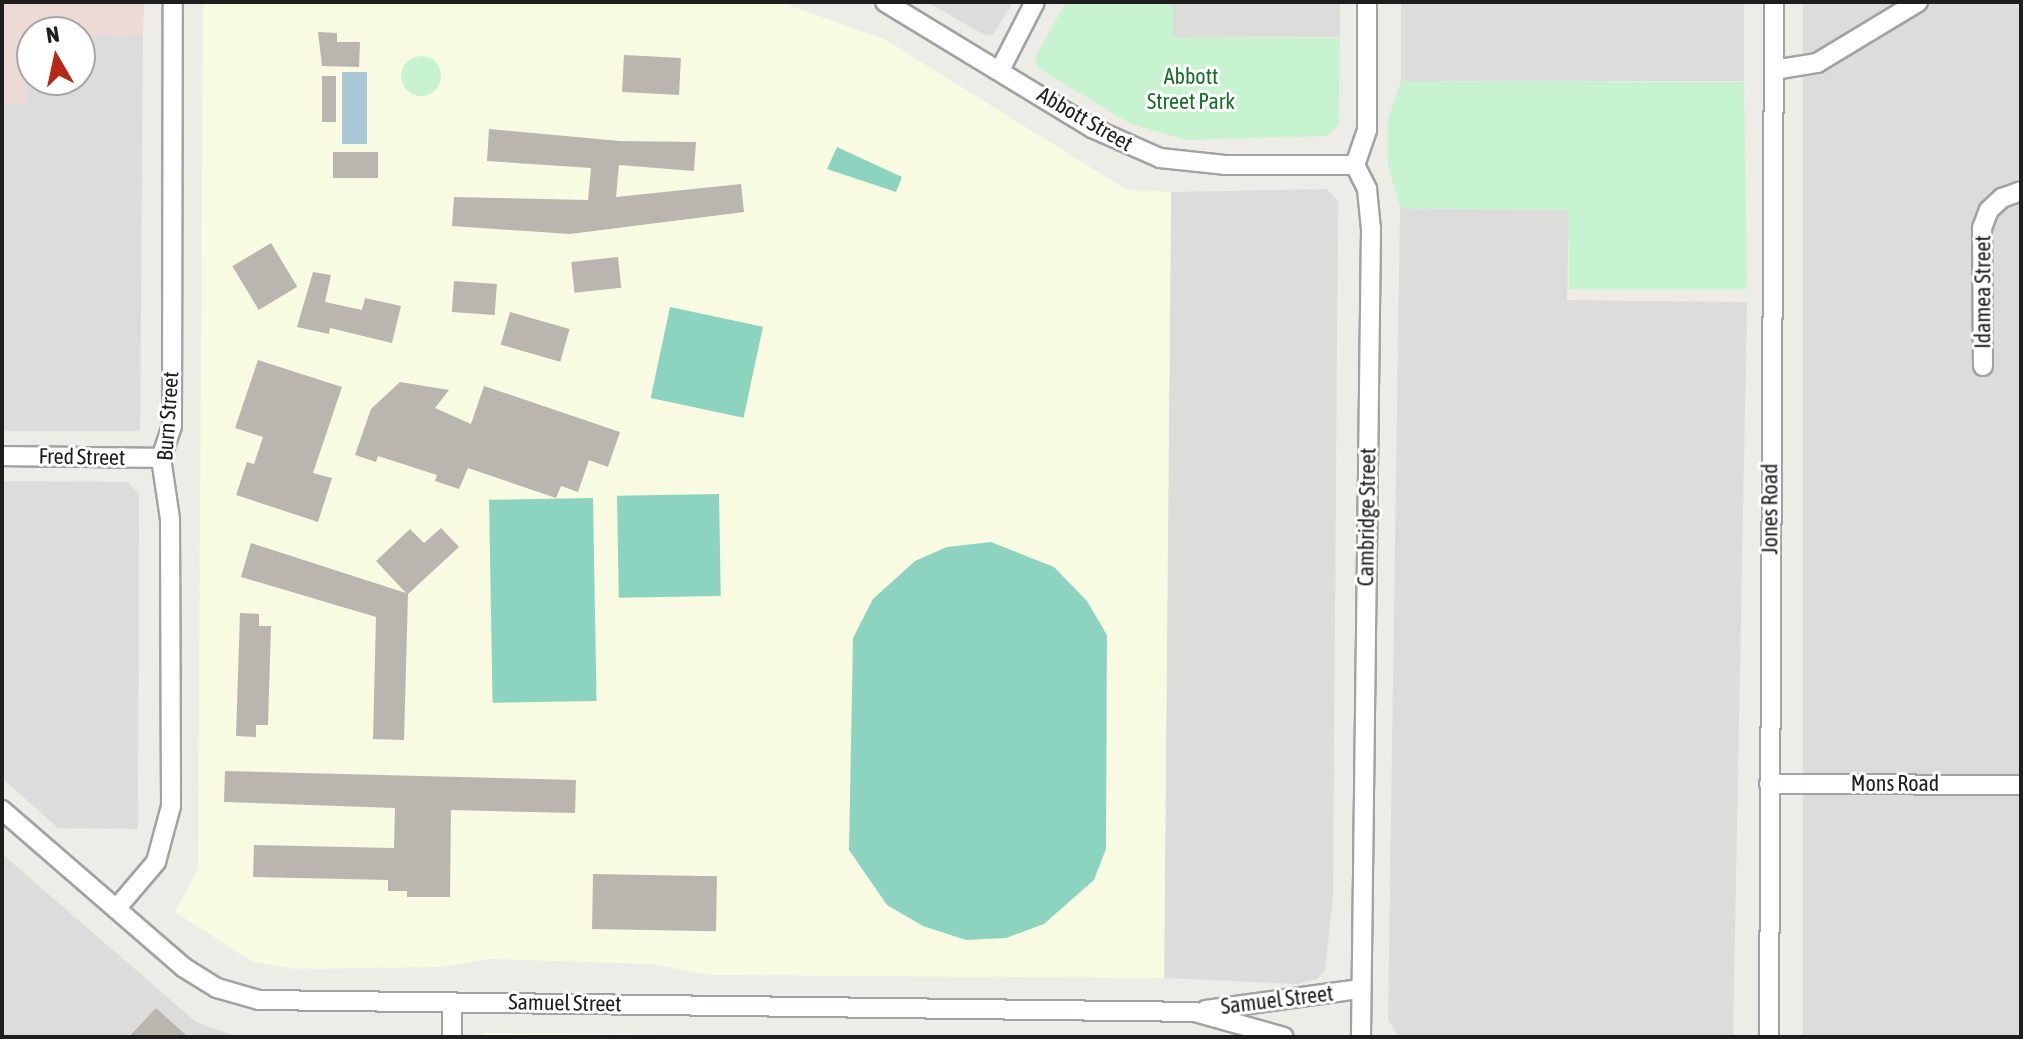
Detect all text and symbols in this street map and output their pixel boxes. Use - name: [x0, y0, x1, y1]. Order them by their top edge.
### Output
- north arrow: [16, 16, 96, 96]
- text: N: [44, 20, 61, 48]
- park label: Abbott Street Park: [1147, 63, 1235, 114]
- street label: Abbott Street: [1033, 81, 1137, 157]
- street label: Idamea Street: [1970, 235, 1996, 349]
- street label: Burn Street: [152, 370, 184, 462]
- street label: Fred Street: [39, 443, 125, 471]
- street label: Cambridge Street: [1353, 447, 1381, 587]
- street label: Jones Road: [1757, 464, 1783, 554]
- street label: Mons Road: [1851, 771, 1939, 797]
- street label: Samuel Street: [1219, 980, 1335, 1020]
- street label: Samuel Street: [508, 989, 622, 1017]

